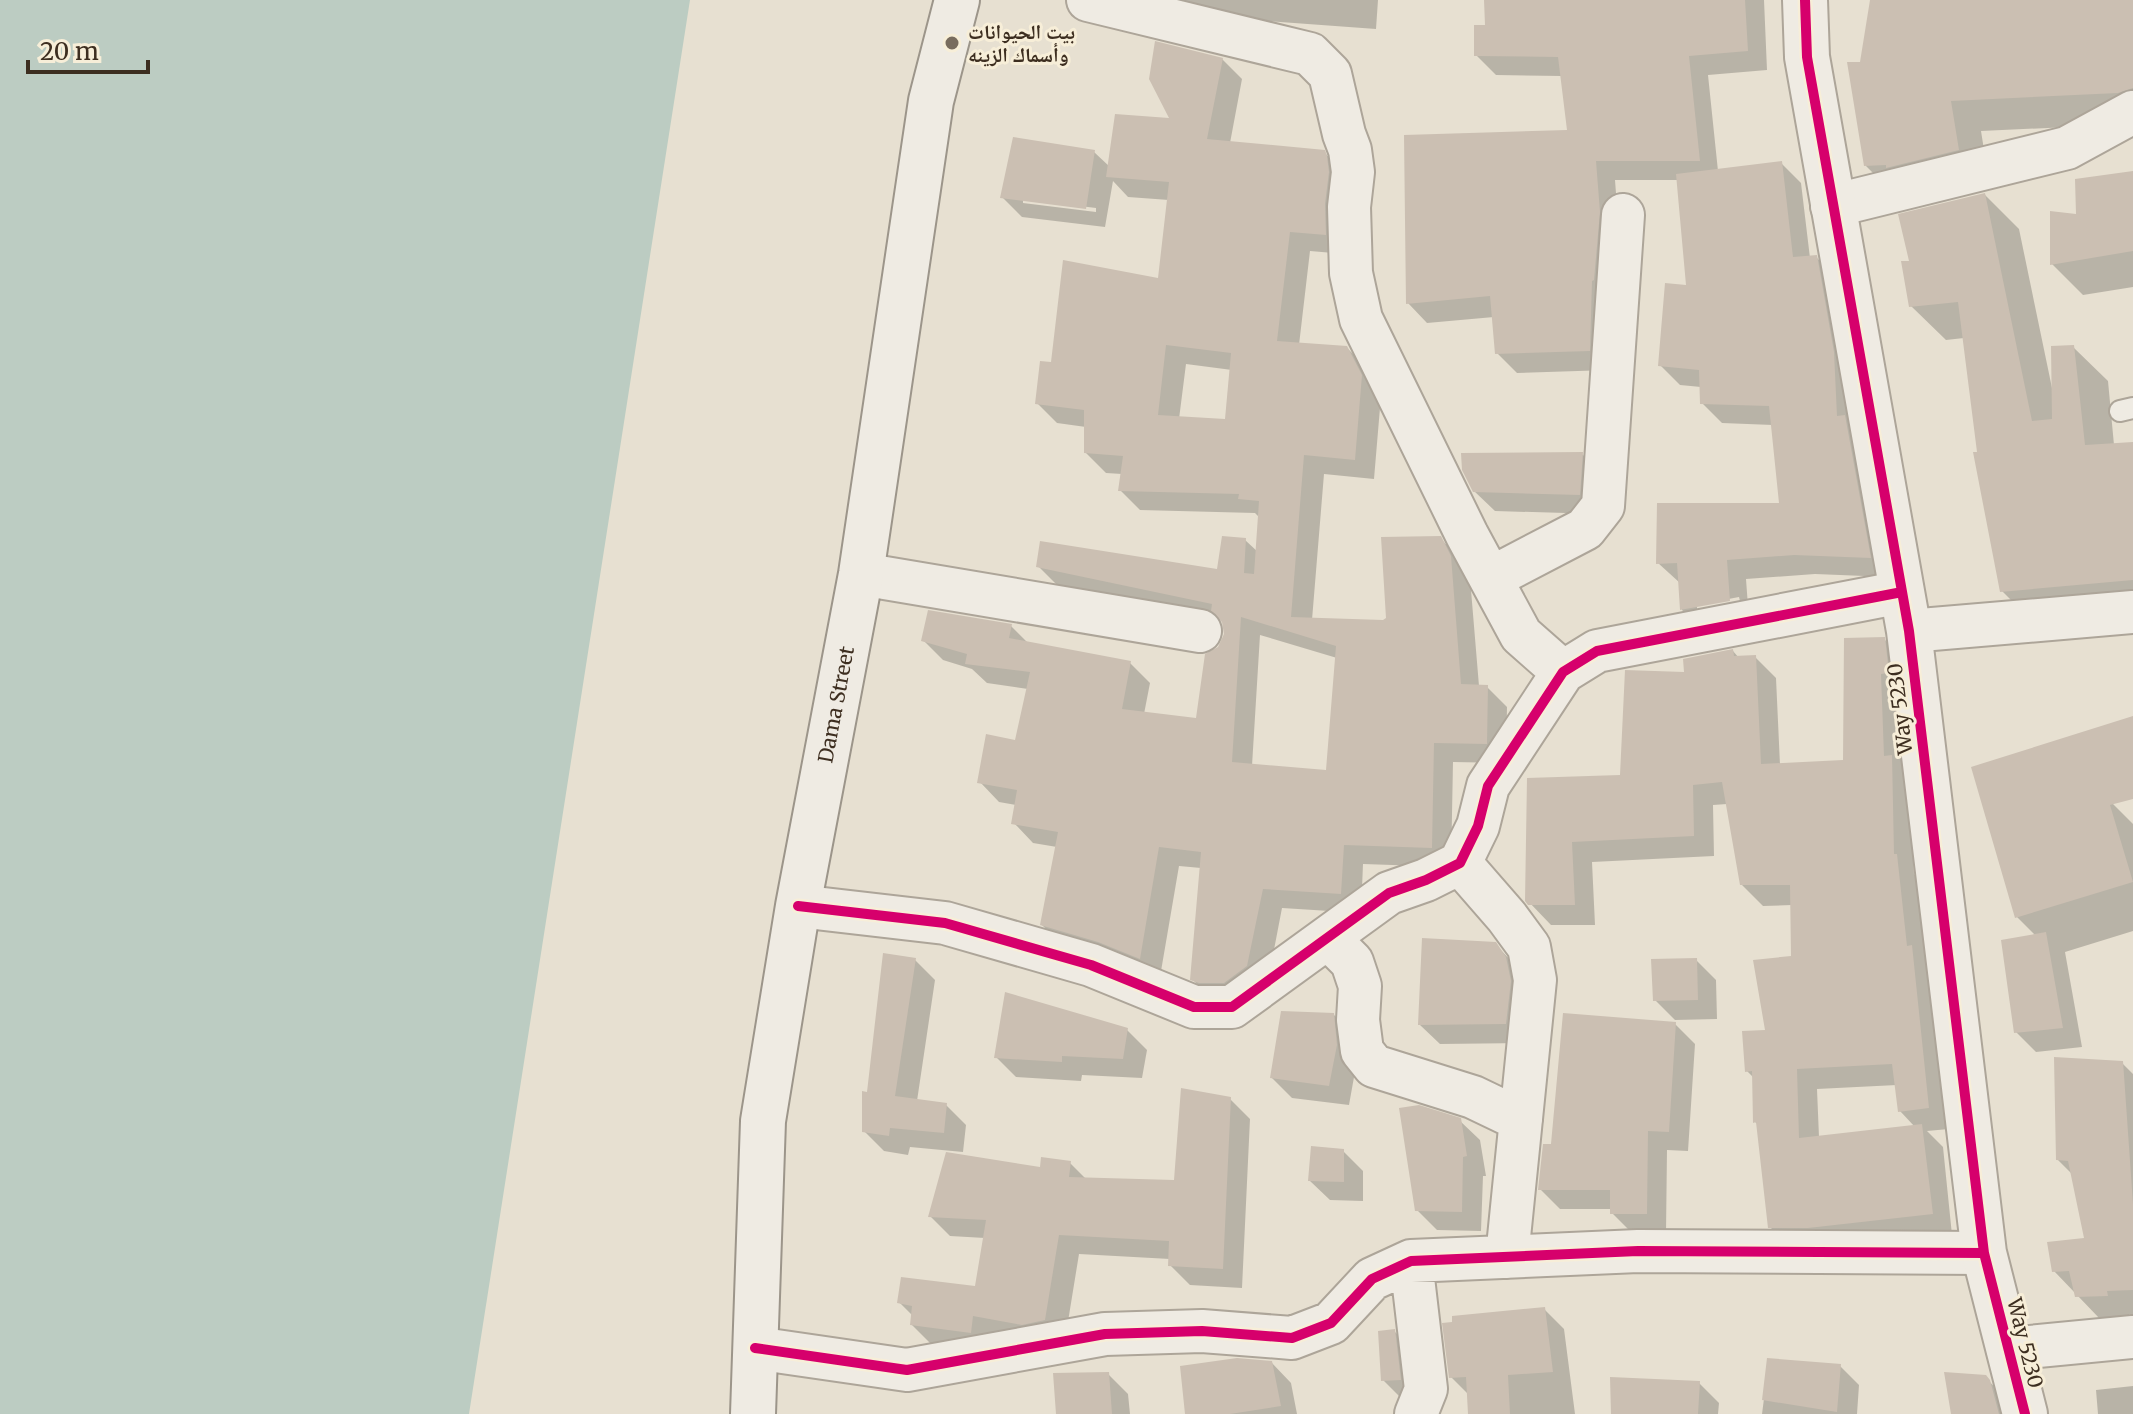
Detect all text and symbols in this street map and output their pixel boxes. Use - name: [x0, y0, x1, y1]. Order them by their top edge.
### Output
- place label: بيت الحيوانات وأسماك الزينه: [968, 19, 1075, 67]
- scale bar: [28, 24, 148, 74]
- marker: بيت الحيوانات وأسماك الزينه: [943, 34, 961, 52]
- text: 20 m: [40, 36, 99, 67]
- street label: Dama Street: [812, 644, 859, 765]
- street label: Way 5230: [1881, 662, 1918, 757]
- street label: Way 5230: [2002, 1294, 2049, 1391]

